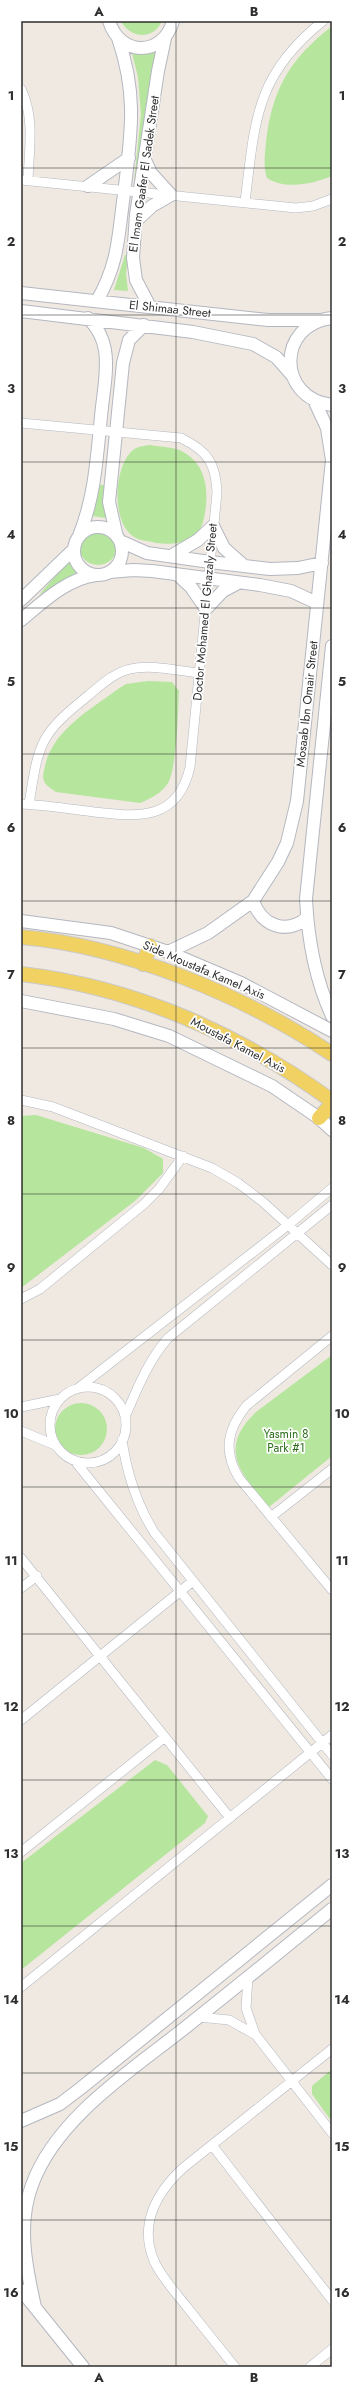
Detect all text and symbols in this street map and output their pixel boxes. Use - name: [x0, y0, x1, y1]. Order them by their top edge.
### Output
- text: A: [93, 2, 104, 21]
- text: B: [250, 2, 259, 21]
- text: 1: [8, 86, 14, 105]
- text: 1: [339, 86, 345, 105]
- street label: El Imam Gaafer El Sadek Street: [124, 94, 164, 253]
- text: 2: [7, 232, 15, 251]
- text: 2: [338, 232, 346, 251]
- street label: El Shimaa Street: [128, 296, 212, 322]
- text: 3: [7, 379, 15, 398]
- text: 3: [338, 379, 346, 398]
- street label: Doctor Mohamed El Ghazaly Street: [188, 523, 222, 701]
- text: 4: [6, 525, 16, 544]
- text: 4: [337, 525, 347, 544]
- street label: Mosaab Ibn Omair Street: [291, 640, 323, 768]
- text: 5: [7, 672, 15, 691]
- text: 5: [338, 672, 346, 691]
- text: 6: [7, 818, 16, 837]
- text: 6: [338, 818, 347, 837]
- street label: Side Moustafa Kamel Axis: [140, 936, 268, 1004]
- text: 7: [7, 965, 15, 984]
- text: 7: [338, 965, 346, 984]
- street label: Moustafa Kamel Axis: [187, 1012, 289, 1078]
- text: 8: [7, 1111, 15, 1130]
- text: 8: [338, 1111, 346, 1130]
- text: 9: [7, 1258, 16, 1277]
- text: 9: [338, 1258, 347, 1277]
- text: 10: [3, 1404, 19, 1423]
- text: 10: [334, 1404, 350, 1423]
- park label: Yasmin 8 Park #1: [263, 1425, 309, 1457]
- text: 11: [4, 1551, 18, 1570]
- text: 11: [335, 1551, 349, 1570]
- text: 12: [3, 1697, 19, 1716]
- text: 12: [334, 1697, 350, 1716]
- text: 13: [4, 1844, 18, 1863]
- text: 13: [335, 1844, 349, 1863]
- text: 14: [3, 1990, 19, 2009]
- text: 14: [334, 1990, 350, 2009]
- text: 15: [3, 2137, 19, 2156]
- text: 15: [334, 2137, 350, 2156]
- text: 16: [3, 2283, 19, 2302]
- text: 16: [334, 2283, 350, 2302]
- text: A: [93, 2368, 104, 2387]
- text: B: [250, 2368, 259, 2387]

